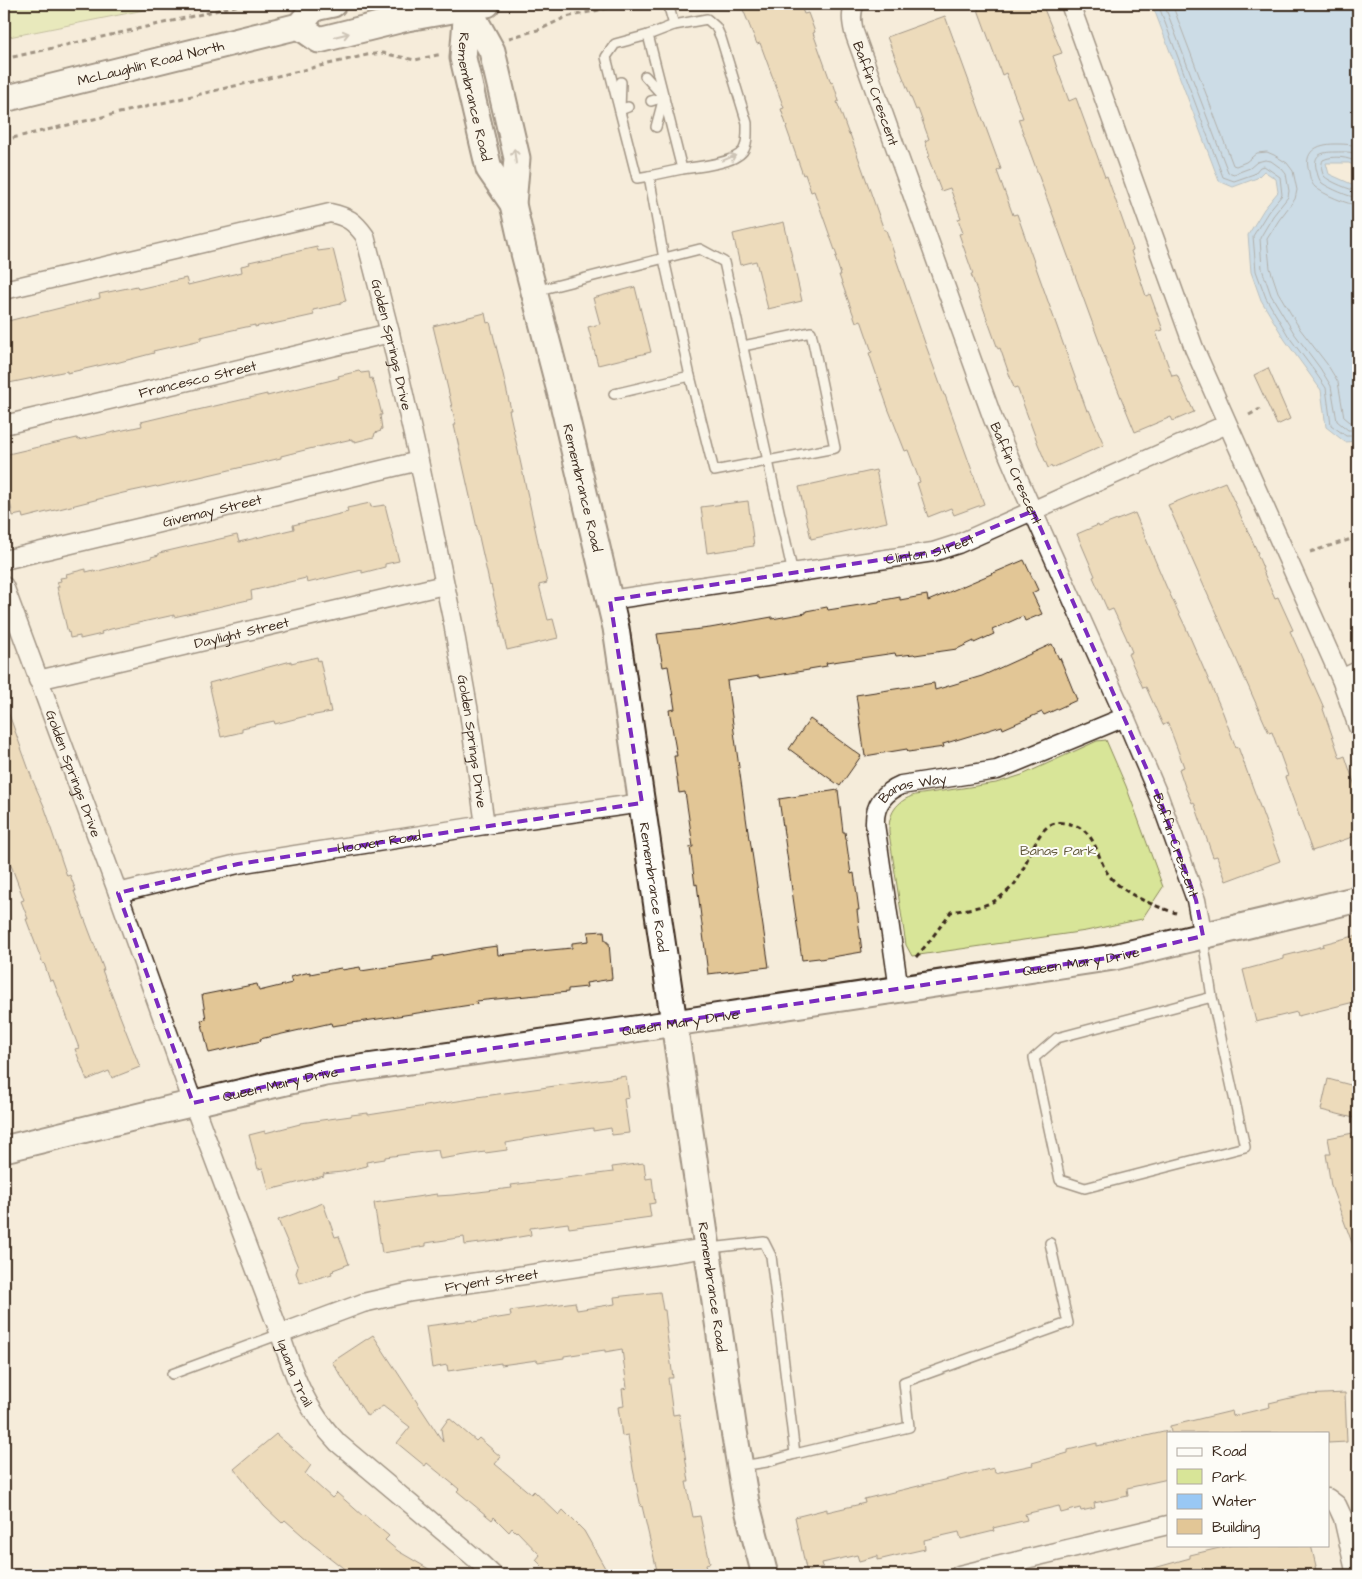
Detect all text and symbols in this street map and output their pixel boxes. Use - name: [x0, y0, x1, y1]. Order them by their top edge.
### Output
- one-way arrow: [334, 29, 350, 39]
- street label: Remembrance Road: [452, 32, 496, 163]
- street label: McLaughlin Road North: [75, 36, 226, 91]
- street label: Baffin Crescent: [847, 39, 903, 149]
- one-way arrow: [510, 148, 520, 164]
- one-way arrow: [721, 153, 736, 163]
- street label: Golden Springs Drive: [365, 277, 416, 413]
- street label: Francesco Street: [137, 356, 259, 404]
- street label: Baffin Crescent: [985, 419, 1047, 528]
- street label: Remembrance Road: [557, 422, 607, 554]
- street label: Givemay Street: [161, 490, 264, 533]
- street label: Clinton Street: [884, 529, 978, 570]
- street label: Daylight Street: [192, 613, 292, 654]
- street label: Golden Springs Drive: [451, 673, 492, 810]
- street label: Golden Springs Drive: [40, 707, 106, 841]
- street label: Banas Way: [874, 769, 948, 808]
- street label: Baffin Crescent: [1147, 791, 1203, 901]
- street label: Remembrance Road: [634, 821, 672, 953]
- street label: Hoover Road: [336, 826, 422, 859]
- park label: Banas Park: [1020, 841, 1096, 861]
- street label: Queen Mary Drive: [1021, 942, 1142, 982]
- street label: Queen Mary Drive: [621, 1004, 741, 1042]
- street label: Queen Mary Drive: [221, 1062, 340, 1107]
- street label: Remembrance Road: [692, 1221, 731, 1353]
- street label: Fryent Street: [443, 1264, 540, 1298]
- street label: Iguana Trail: [272, 1337, 317, 1411]
- legend: [1167, 1432, 1330, 1546]
- text: Road: [1212, 1441, 1247, 1462]
- text: Park: [1212, 1467, 1247, 1488]
- text: Water: [1212, 1491, 1256, 1512]
- text: Building: [1212, 1517, 1260, 1539]

